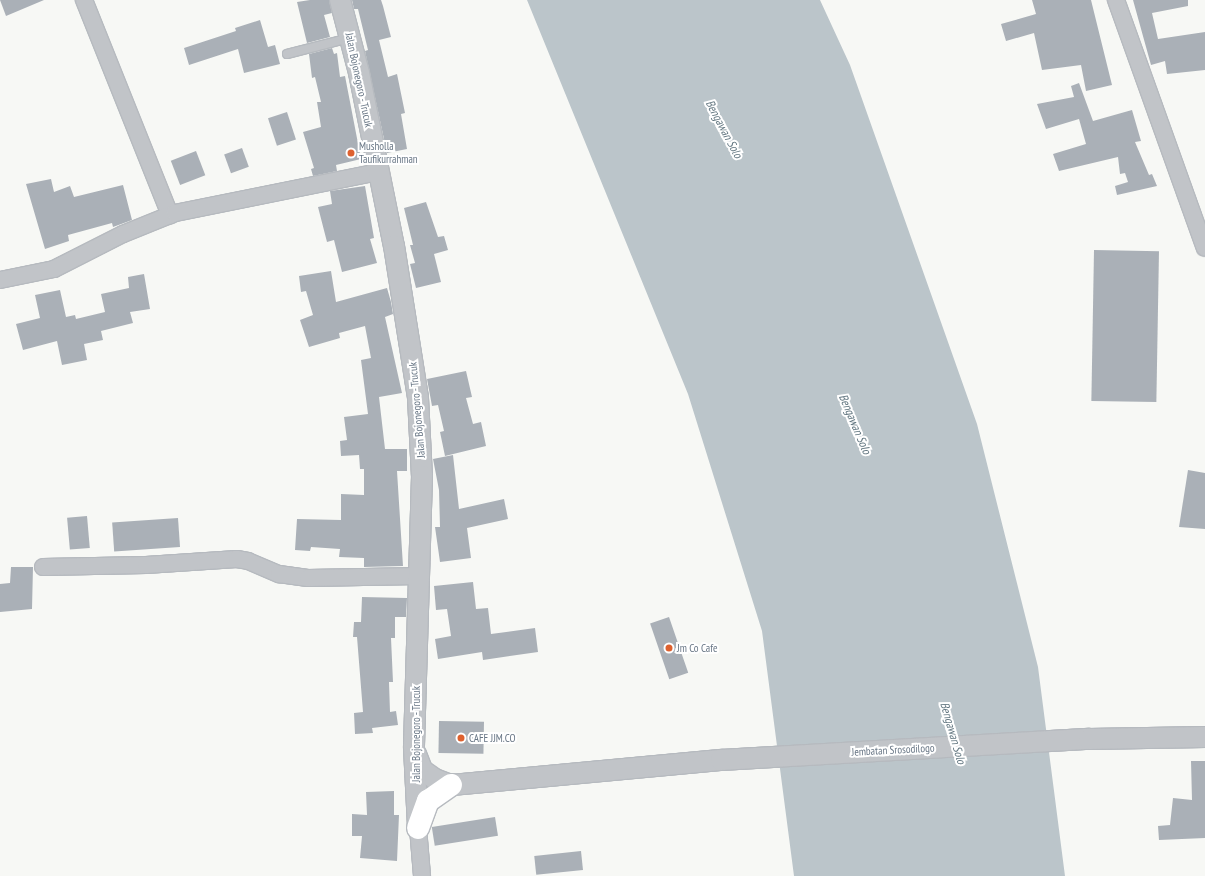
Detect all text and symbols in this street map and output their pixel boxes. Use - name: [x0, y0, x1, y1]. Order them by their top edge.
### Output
- street label: Jalan Bojonegoro - Trucuk: [342, 31, 376, 129]
- water label: Bengawan Solo: [703, 97, 745, 161]
- place label: Musholla Taufikurrahman: [359, 140, 418, 166]
- marker: Musholla Taufikurrahman: [346, 148, 356, 158]
- street label: Jalan Bojonegoro - Trucuk: [406, 361, 428, 459]
- water label: Bengawan Solo: [836, 392, 874, 456]
- place label: Jm Co Cafe: [677, 641, 718, 655]
- marker: Jm Co Cafe: [664, 643, 674, 653]
- street label: Jalan Bojonegoro - Trucuk: [409, 685, 423, 783]
- water label: Bengawan Solo: [937, 700, 969, 766]
- place label: CAFE JJM.CO: [469, 731, 516, 745]
- marker: CAFE JJM.CO: [456, 733, 466, 743]
- street label: Jembatan Srosodilogo: [851, 741, 935, 759]

